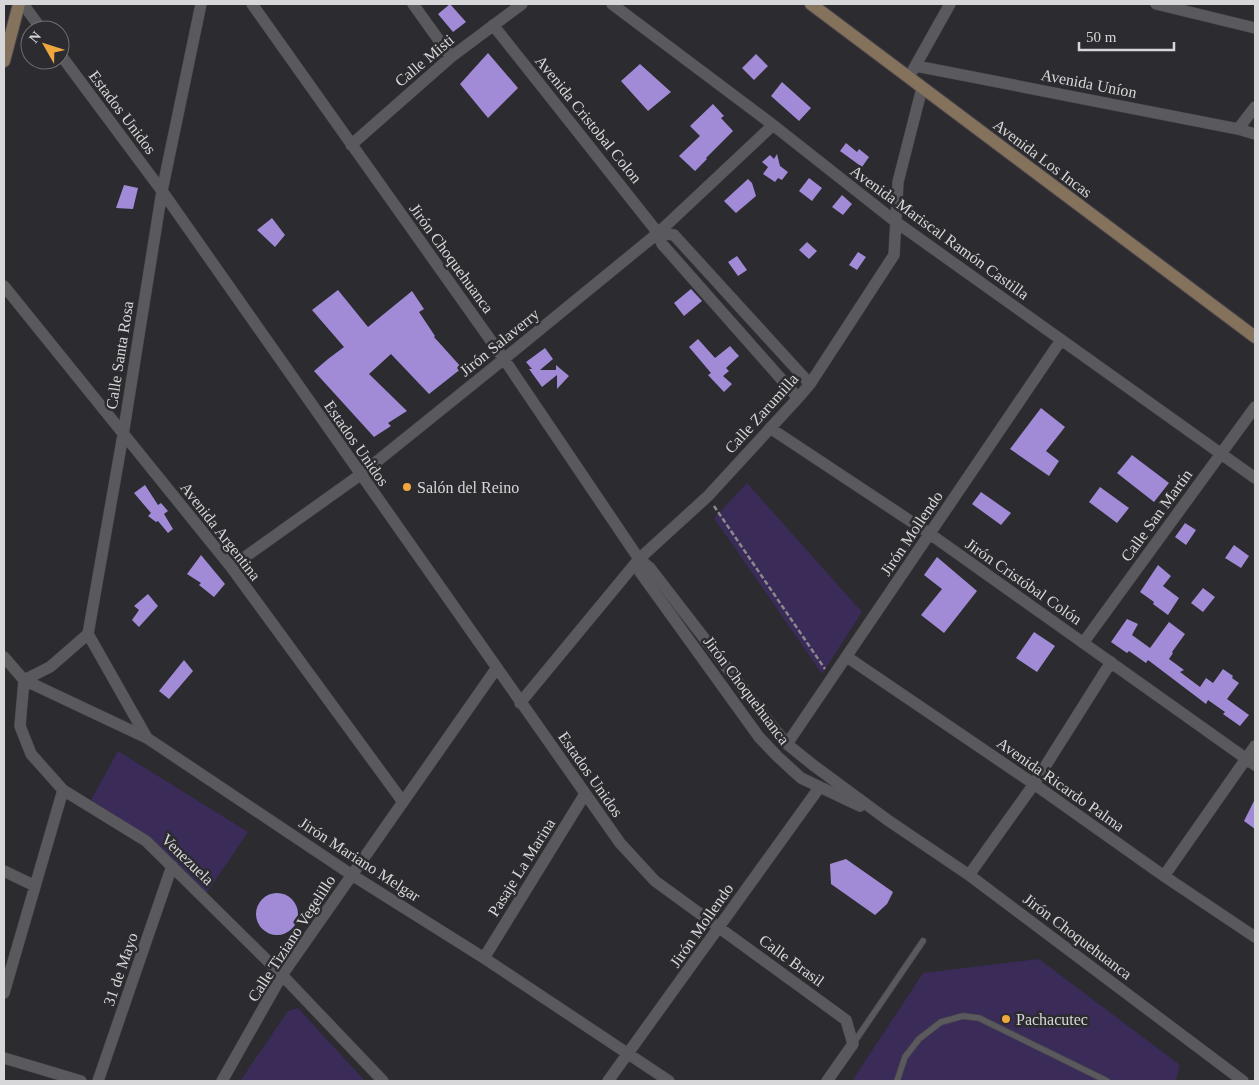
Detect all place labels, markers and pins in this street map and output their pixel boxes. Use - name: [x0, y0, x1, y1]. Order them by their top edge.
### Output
- place label: Salón del Reino: [417, 479, 519, 496]
- marker: Salón del Reino: [401, 481, 413, 493]
- place label: Pachacutec: [1016, 1011, 1088, 1028]
- marker: Pachacutec: [1000, 1013, 1012, 1025]

